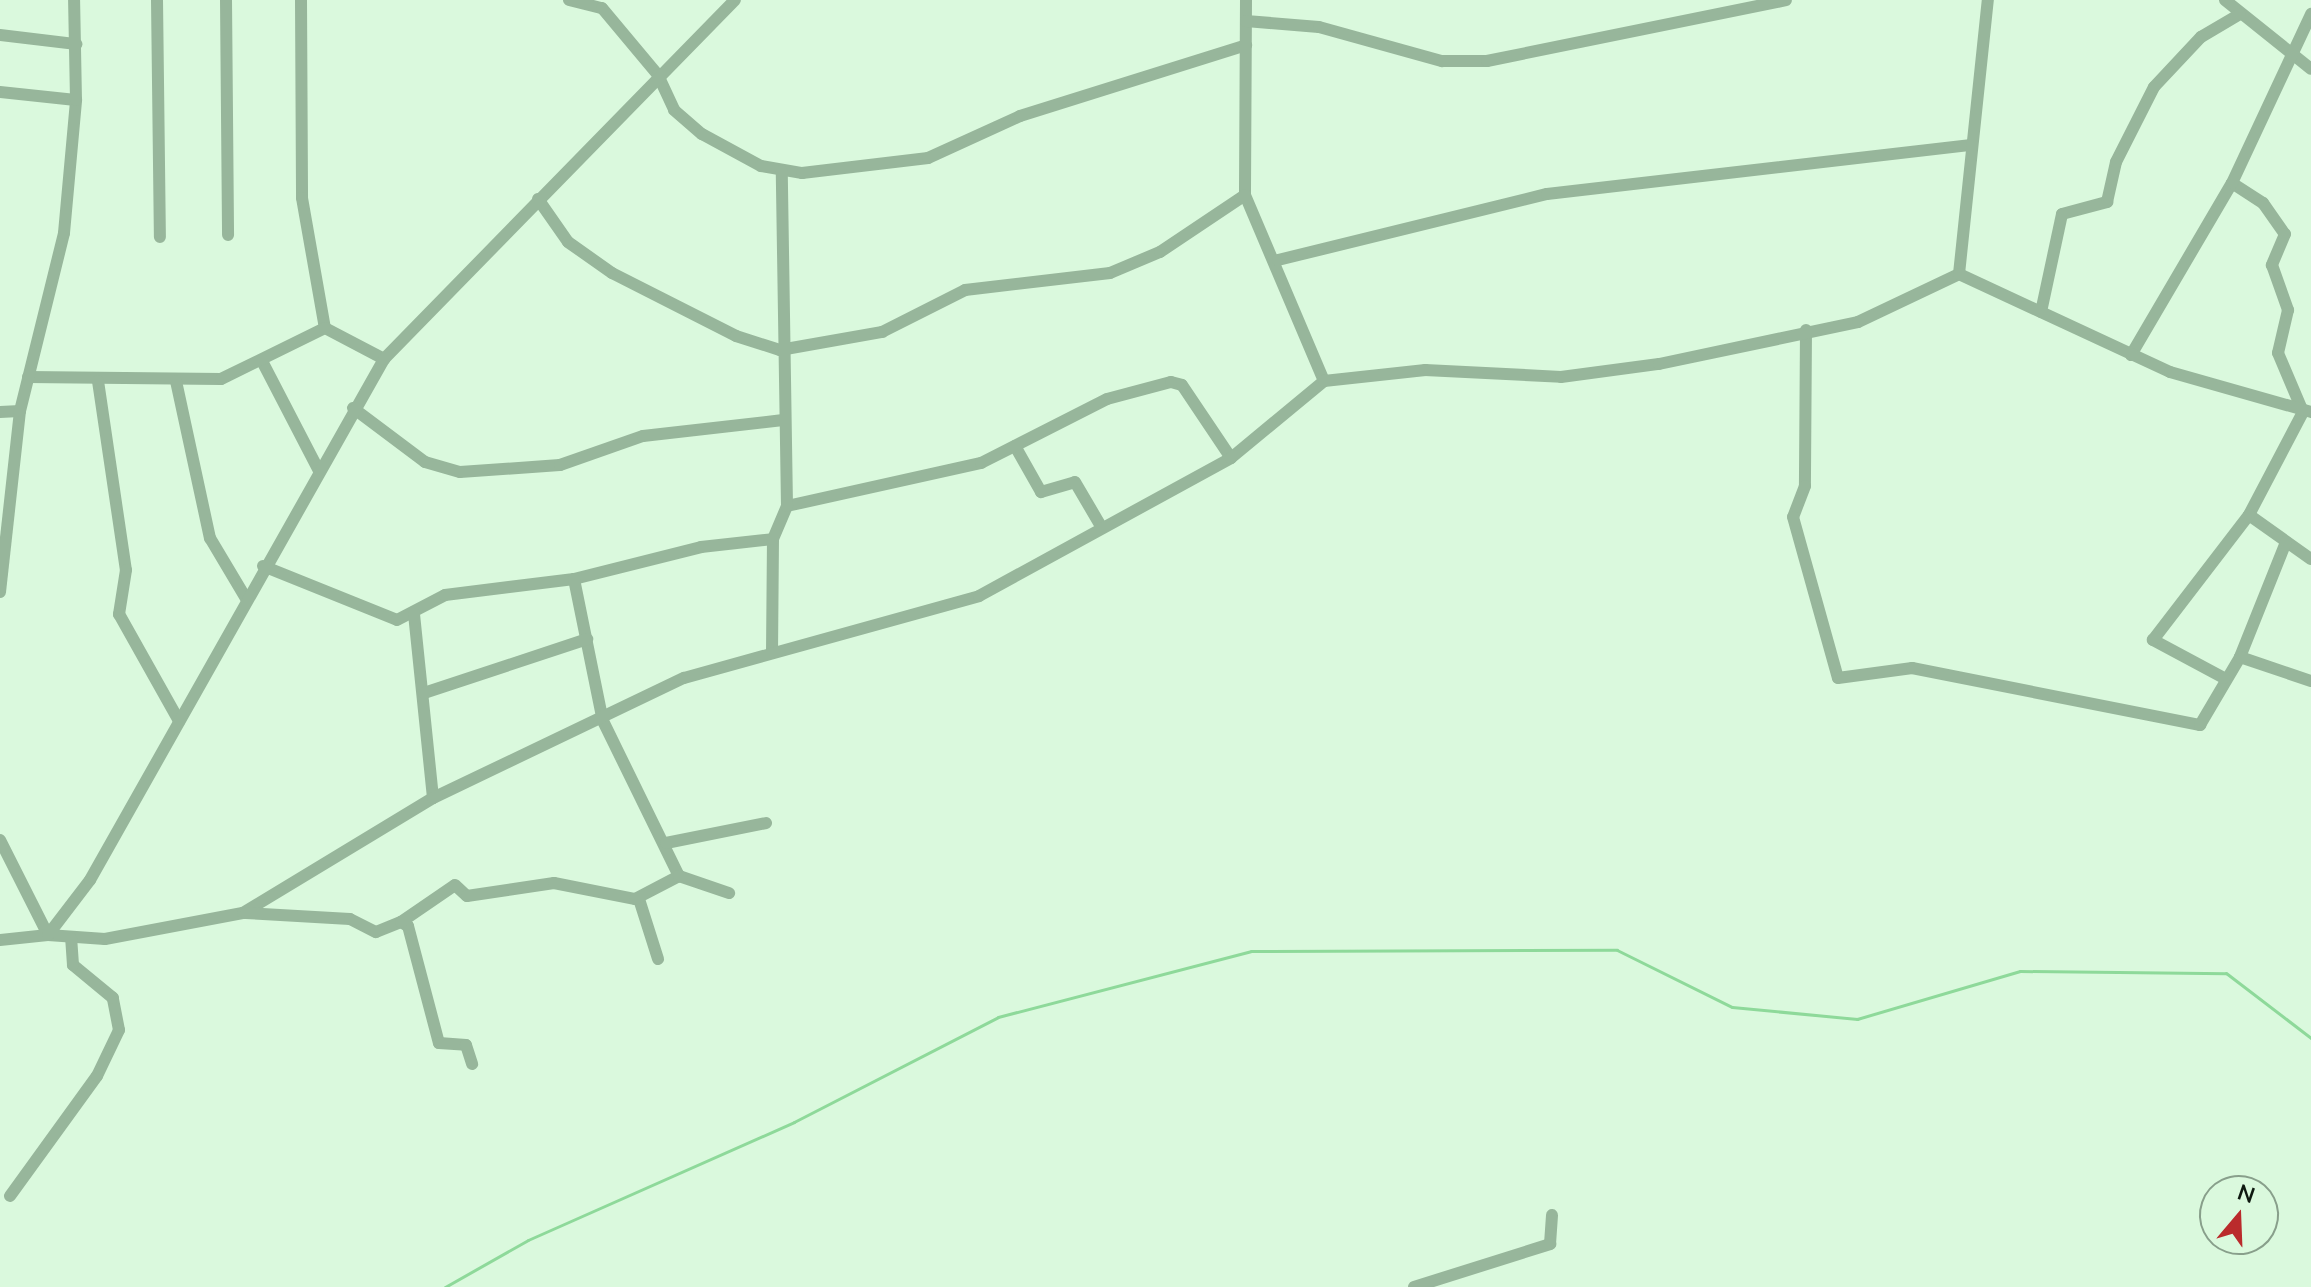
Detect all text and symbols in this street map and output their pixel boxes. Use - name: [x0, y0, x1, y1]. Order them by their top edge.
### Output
- north arrow: [2199, 1175, 2279, 1255]
- text: N: [2233, 1177, 2259, 1211]

